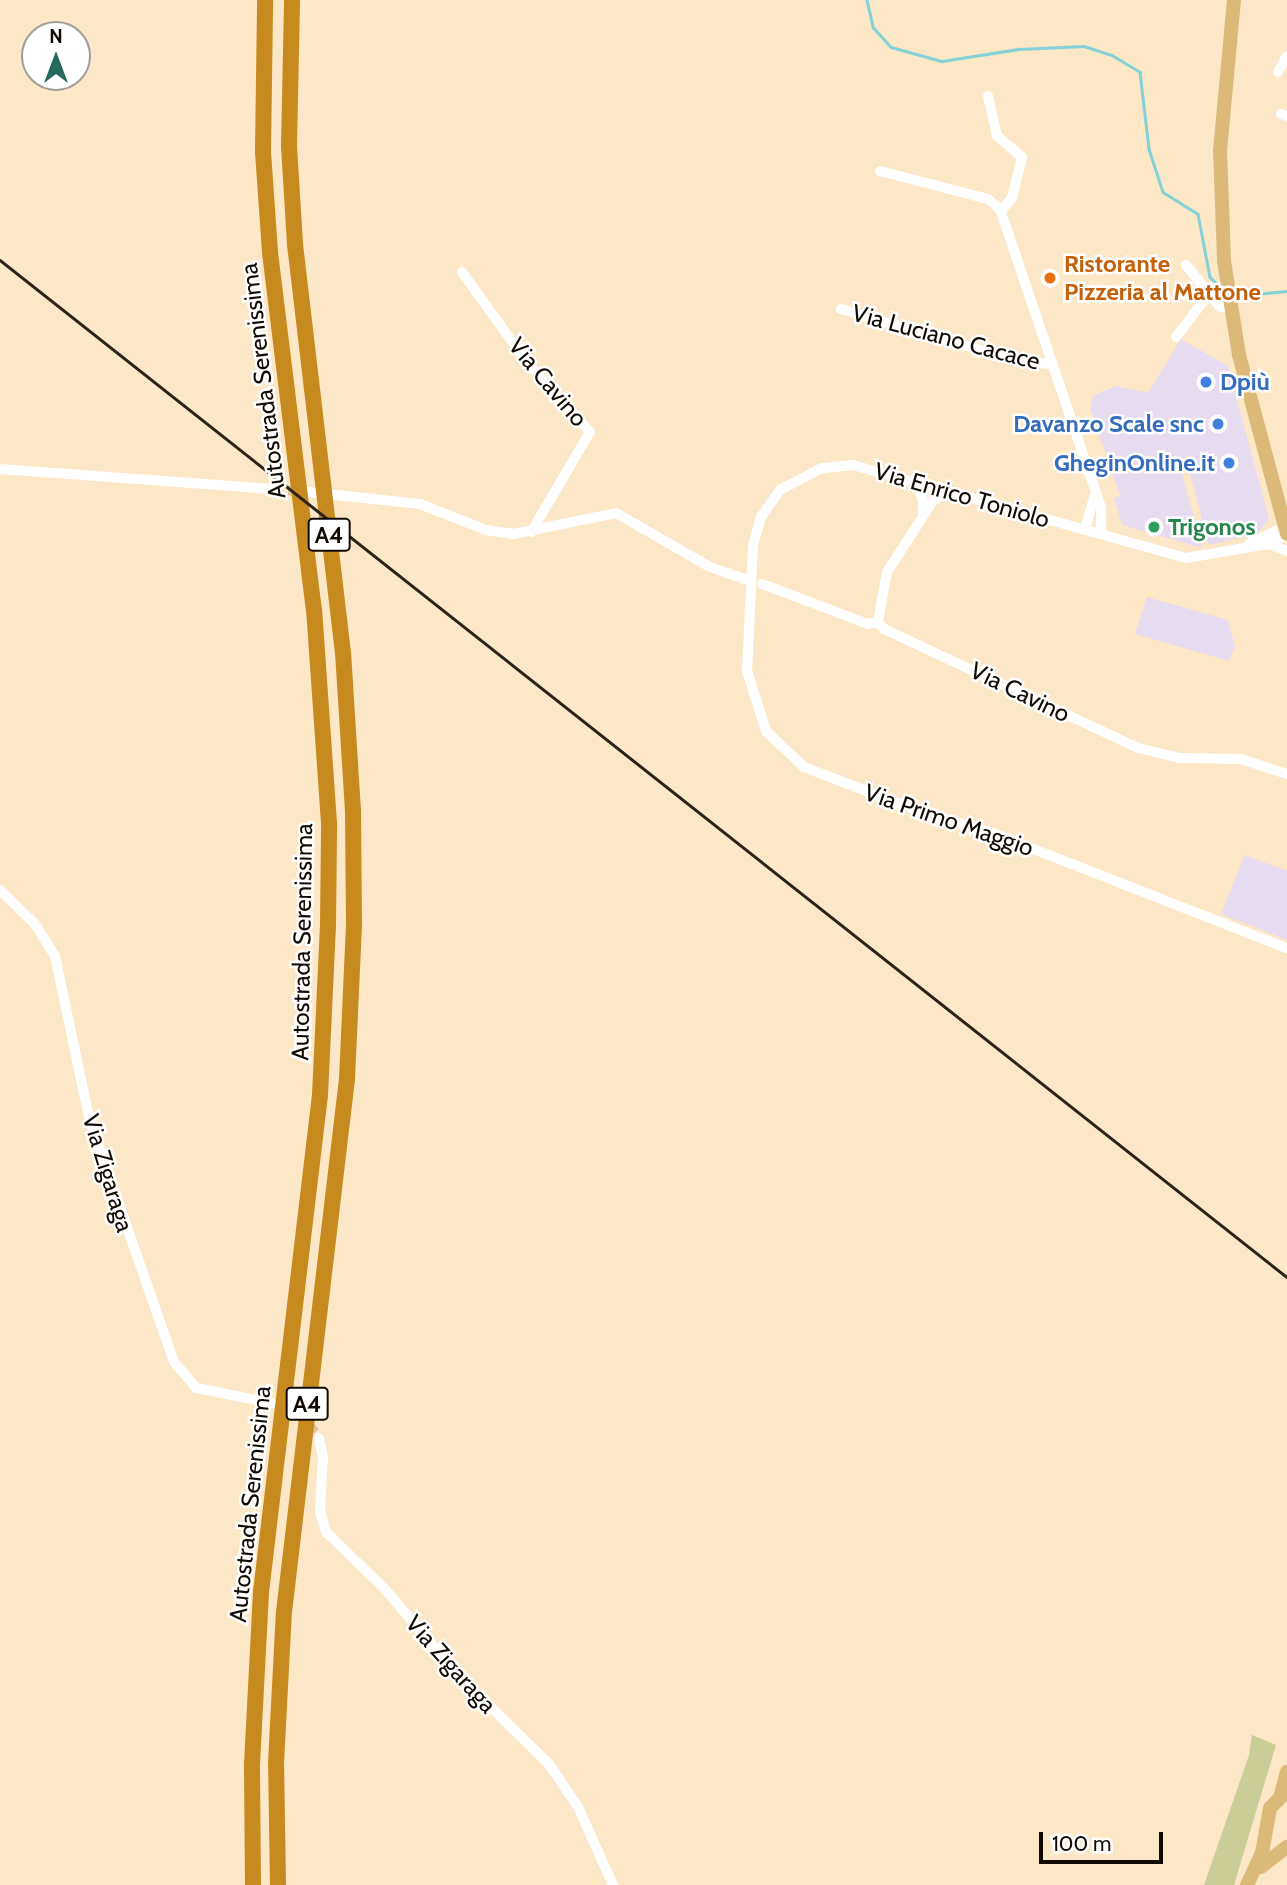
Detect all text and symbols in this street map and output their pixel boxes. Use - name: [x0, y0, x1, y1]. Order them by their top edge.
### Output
- north arrow: [21, 21, 91, 91]
- text: N: [49, 25, 63, 48]
- place label: Ristorante Pizzeria al Mattone: [1064, 250, 1261, 306]
- street label: Autostrada Serenissima: [234, 261, 292, 501]
- marker: Ristorante Pizzeria al Mattone: [1042, 270, 1058, 286]
- street label: Via Luciano Cacace: [849, 298, 1043, 376]
- street label: Via Cavino: [503, 332, 593, 432]
- place label: Dpiù: [1220, 368, 1270, 396]
- marker: Dpiù: [1198, 374, 1214, 390]
- place label: Davanzo Scale snc: [1013, 410, 1204, 438]
- marker: Davanzo Scale snc: [1210, 416, 1226, 432]
- place label: GheginOnline.it: [1054, 449, 1215, 477]
- marker: GheginOnline.it: [1221, 455, 1237, 471]
- street label: Via Enrico Toniolo: [871, 456, 1053, 534]
- place label: Trigonos: [1168, 513, 1256, 541]
- road number: A4: [306, 516, 352, 554]
- marker: Trigonos: [1146, 519, 1162, 535]
- street label: Via Cavino: [966, 656, 1074, 728]
- street label: Via Primo Maggio: [861, 778, 1037, 862]
- street label: Autostrada Serenissima: [286, 823, 318, 1061]
- street label: Via Zigaraga: [76, 1111, 140, 1235]
- street label: Autostrada Serenissima: [223, 1384, 277, 1624]
- road number: A4: [284, 1385, 330, 1424]
- street label: Via Zigaraga: [400, 1609, 502, 1719]
- scale bar: [1042, 1818, 1166, 1862]
- text: 100 m: [1052, 1831, 1111, 1856]

